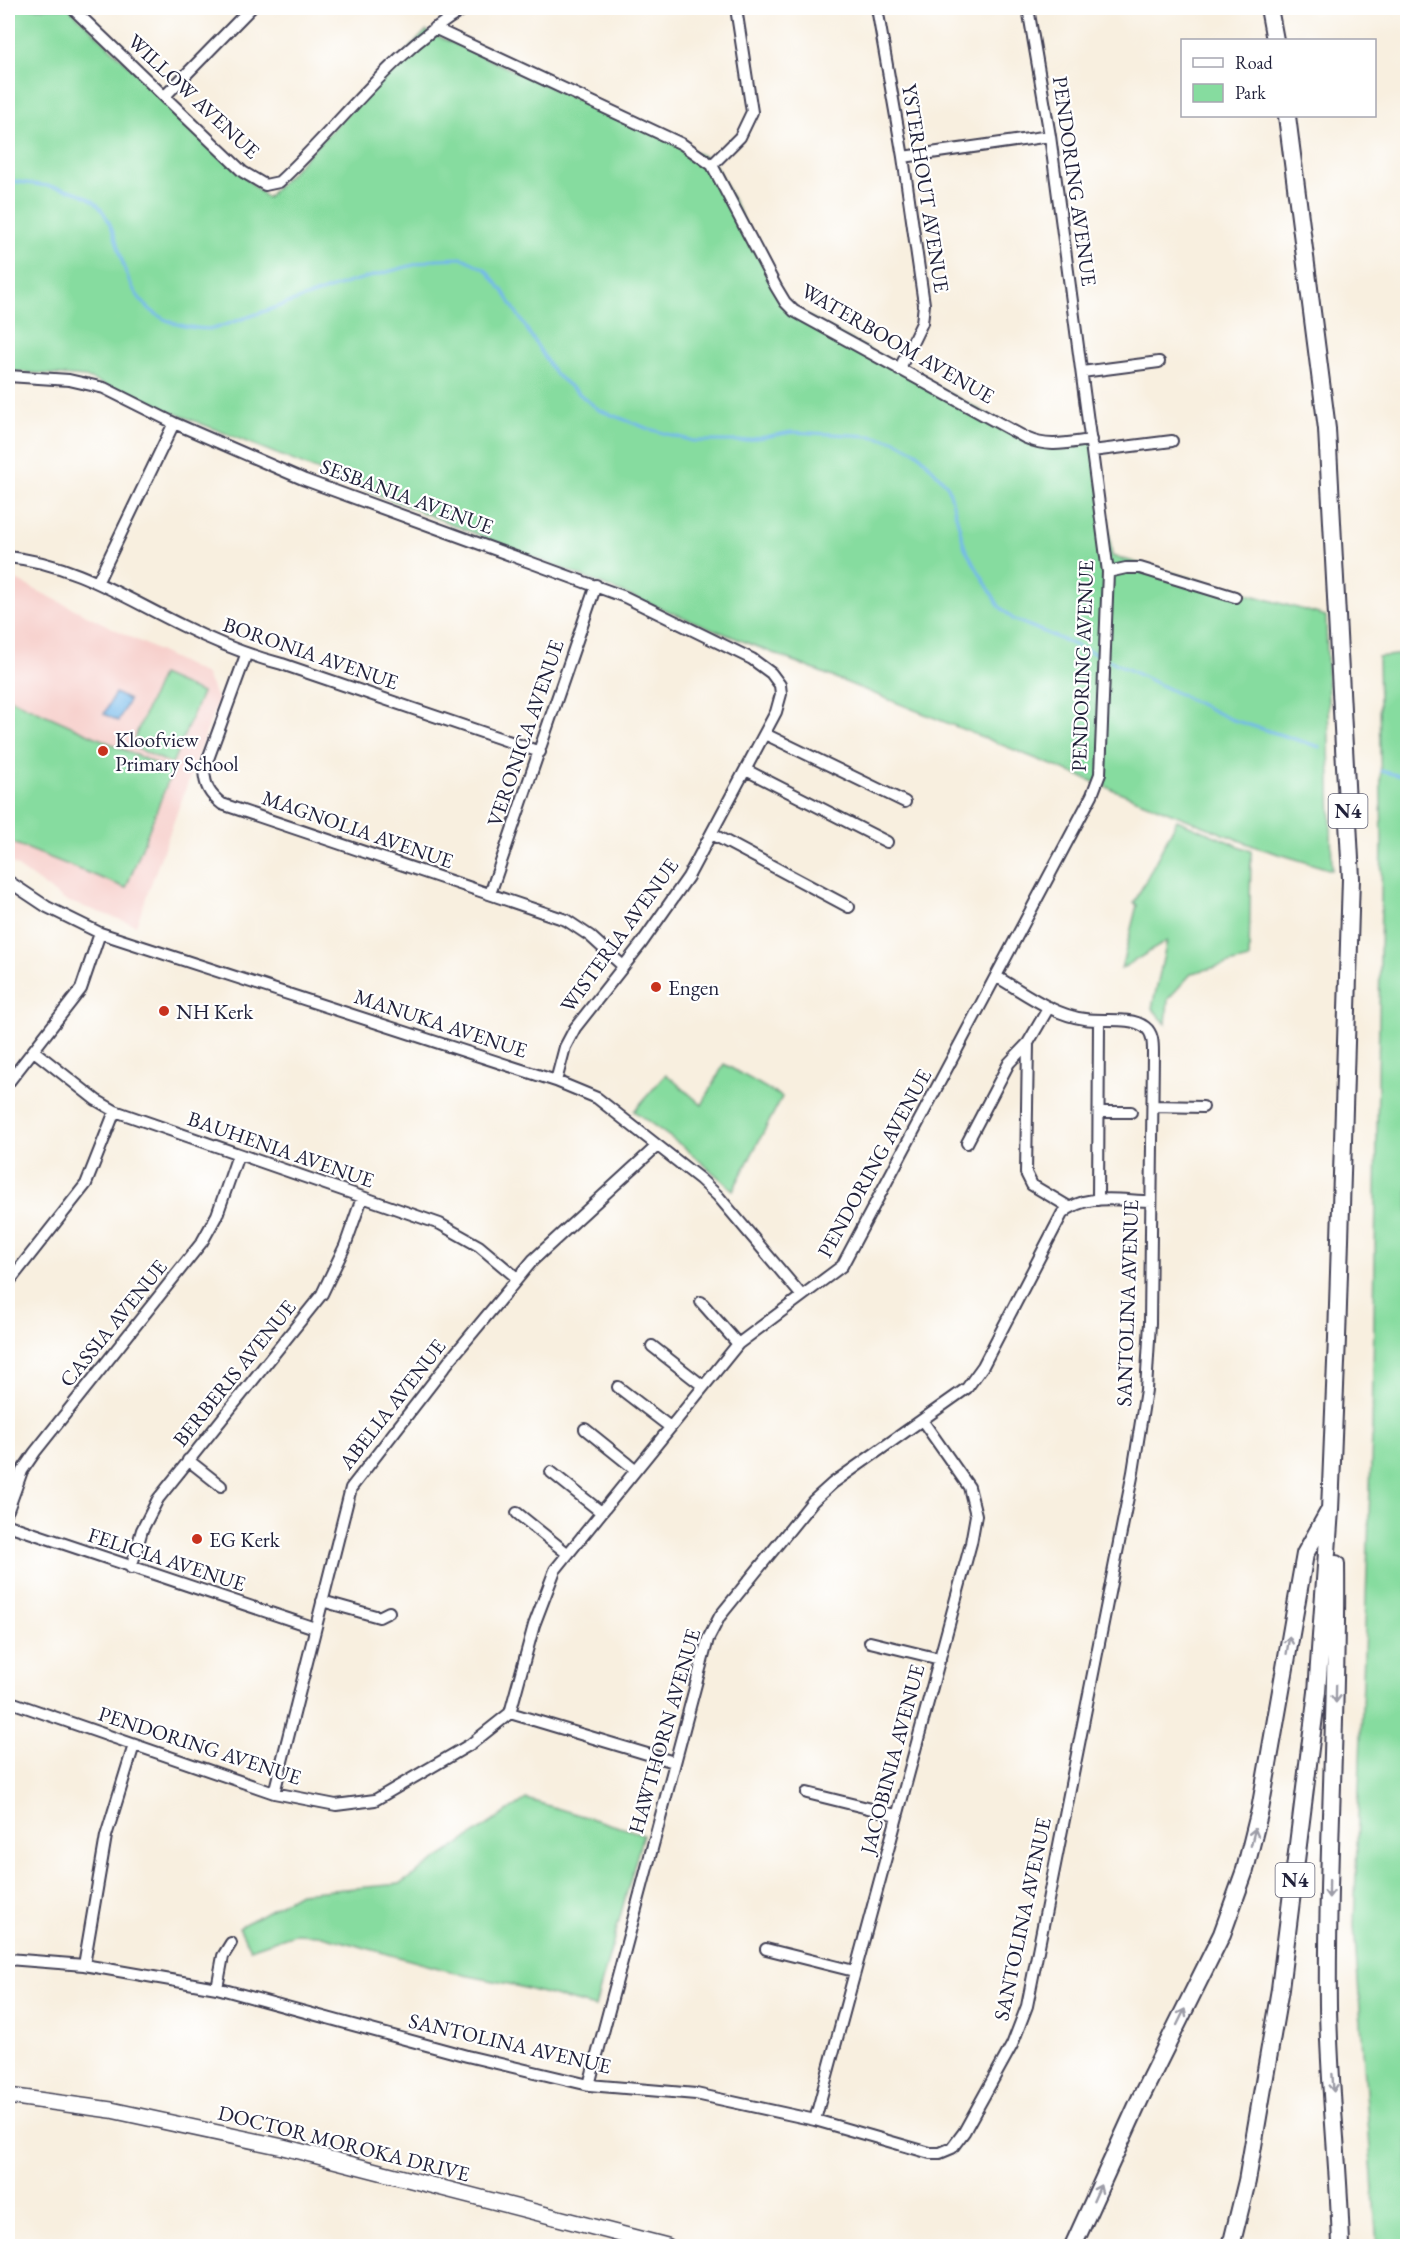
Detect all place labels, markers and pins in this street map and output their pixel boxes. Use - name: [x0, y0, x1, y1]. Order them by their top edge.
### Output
- place label: Kloofview Primary School: [115, 726, 239, 777]
- marker: Kloofview Primary School: [96, 744, 110, 758]
- place label: Engen: [668, 974, 719, 1001]
- marker: Engen: [649, 980, 663, 994]
- place label: NH Kerk: [176, 998, 254, 1025]
- marker: NH Kerk: [157, 1004, 171, 1018]
- place label: EG Kerk: [209, 1526, 281, 1553]
- marker: EG Kerk: [190, 1532, 204, 1546]

